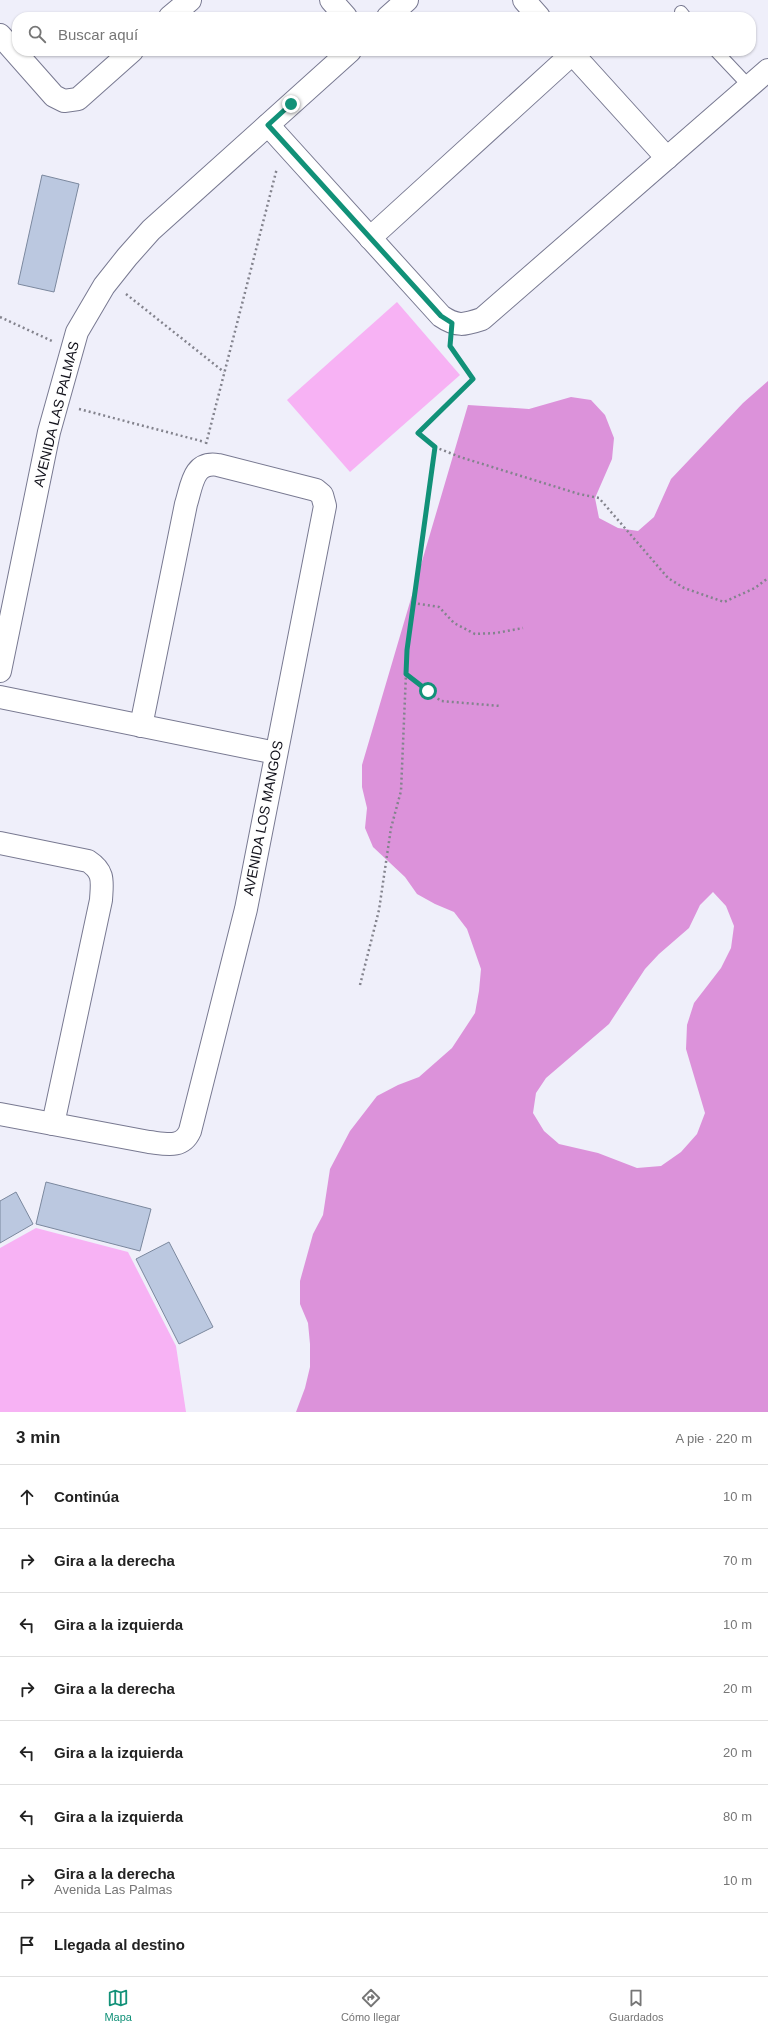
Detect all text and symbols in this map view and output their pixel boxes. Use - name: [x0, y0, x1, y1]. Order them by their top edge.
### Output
- search box: [12, 12, 756, 56]
- icon: search: [26, 23, 48, 45]
- text: Buscar aquí: [58, 26, 138, 43]
- route end: [282, 95, 300, 113]
- street label: AVENIDA LAS PALMAS: [30, 339, 82, 489]
- route start: [419, 682, 437, 700]
- street label: AVENIDA LOS MANGOS: [240, 739, 286, 897]
- text: 3 min: [16, 1428, 60, 1447]
- text: A pie · 220 m: [675, 1431, 752, 1446]
- icon: ahead: [16, 1486, 38, 1508]
- text: Continúa: [54, 1488, 119, 1505]
- text: 10 m: [723, 1489, 752, 1504]
- icon: right: [16, 1550, 38, 1572]
- text: Gira a la derecha: [54, 1552, 175, 1569]
- text: 70 m: [723, 1553, 752, 1568]
- icon: left: [16, 1614, 38, 1636]
- text: Gira a la izquierda: [54, 1616, 183, 1633]
- text: 10 m: [723, 1617, 752, 1632]
- icon: right: [16, 1678, 38, 1700]
- text: Gira a la derecha: [54, 1680, 175, 1697]
- text: 20 m: [723, 1681, 752, 1696]
- icon: left: [16, 1742, 38, 1764]
- text: Gira a la izquierda: [54, 1744, 183, 1761]
- text: 20 m: [723, 1745, 752, 1760]
- icon: left: [16, 1806, 38, 1828]
- text: Gira a la izquierda: [54, 1808, 183, 1825]
- text: 80 m: [723, 1809, 752, 1824]
- text: Gira a la derecha: [54, 1865, 175, 1882]
- icon: right: [16, 1870, 38, 1892]
- text: 10 m: [723, 1873, 752, 1888]
- text: Avenida Las Palmas: [54, 1882, 172, 1897]
- icon: arrive: [16, 1934, 38, 1956]
- text: Llegada al destino: [54, 1936, 185, 1953]
- tab: Mapa: [104, 1987, 132, 2023]
- tab: Cómo llegar: [341, 1987, 400, 2023]
- tab: Guardados: [609, 1987, 664, 2023]

